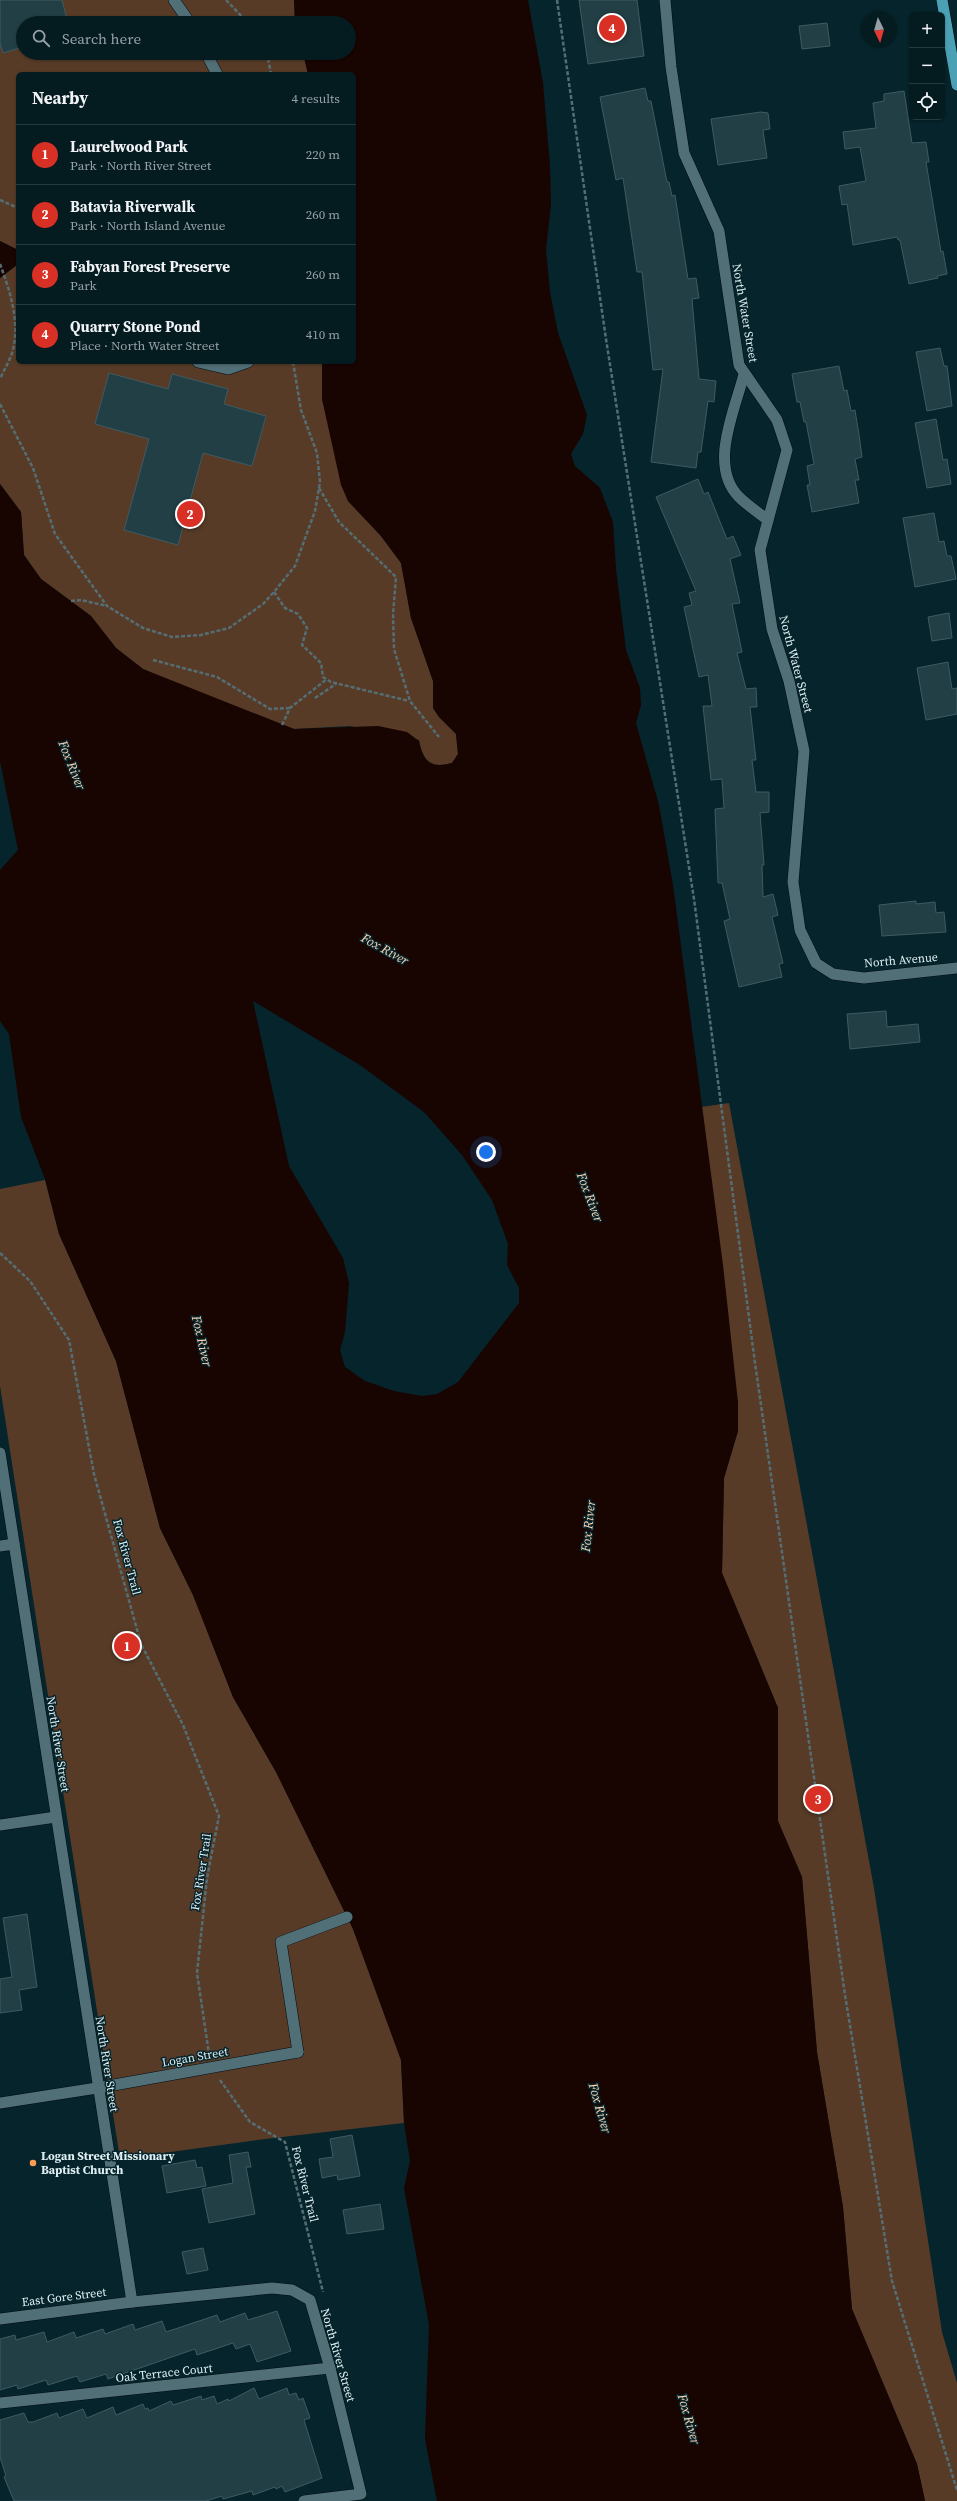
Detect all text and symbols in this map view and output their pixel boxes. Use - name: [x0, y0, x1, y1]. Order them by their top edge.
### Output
- north arrow: [861, 12, 897, 48]
- map controls: [909, 12, 945, 120]
- button: +: [909, 12, 945, 48]
- pin: 4: [599, 13, 625, 43]
- search box: [16, 16, 356, 60]
- icon: search: [30, 27, 52, 49]
- text: Search here: [62, 28, 141, 49]
- button: −: [909, 48, 945, 84]
- button: locate: [909, 84, 945, 120]
- text: Nearby: [32, 86, 88, 110]
- text: 4 results: [292, 90, 340, 107]
- text: Laurelwood Park: [70, 136, 188, 157]
- text: 1: [41, 146, 49, 163]
- text: 220 m: [306, 146, 340, 163]
- text: Park · North River Street: [70, 157, 211, 174]
- text: Batavia Riverwalk: [70, 196, 195, 217]
- text: 2: [41, 206, 49, 223]
- text: 260 m: [306, 206, 340, 223]
- text: Park · North Island Avenue: [70, 217, 225, 234]
- text: Fabyan Forest Preserve: [70, 256, 230, 277]
- street label: North Water Street: [728, 262, 762, 364]
- text: 3: [41, 266, 49, 283]
- text: 260 m: [306, 266, 340, 283]
- text: Park: [70, 277, 97, 294]
- text: Quarry Stone Pond: [70, 316, 201, 337]
- text: 4: [41, 326, 49, 343]
- text: 410 m: [306, 326, 340, 343]
- text: Place · North Water Street: [70, 337, 219, 354]
- pin: 2: [177, 499, 203, 529]
- street label: North Water Street: [775, 614, 817, 714]
- water label: Fox River: [54, 737, 90, 793]
- water label: Fox River: [357, 929, 412, 969]
- street label: North Avenue: [864, 949, 938, 971]
- your location: [476, 1142, 496, 1162]
- water label: Fox River: [572, 1169, 607, 1225]
- water label: Fox River: [188, 1313, 216, 1369]
- water label: Fox River: [577, 1499, 599, 1554]
- street label: Fox River Trail: [109, 1517, 145, 1597]
- pin: 1: [114, 1631, 140, 1661]
- street label: North River Street: [43, 1695, 73, 1793]
- pin: 3: [805, 1784, 831, 1814]
- street label: Fox River Trail: [187, 1832, 215, 1912]
- street label: North River Street: [92, 2015, 122, 2113]
- street label: Logan Street: [161, 2043, 229, 2071]
- water label: Fox River: [584, 2080, 616, 2136]
- street label: Fox River Trail: [288, 2144, 322, 2224]
- place label: Logan Street Missionary Baptist Church: [41, 2148, 175, 2178]
- marker: Logan Street Missionary Baptist Church: [28, 2158, 38, 2168]
- street label: East Gore Street: [21, 2284, 107, 2310]
- street label: North River Street: [317, 2306, 359, 2404]
- street label: Oak Terrace Court: [115, 2360, 213, 2386]
- water label: Fox River: [673, 2391, 705, 2447]

